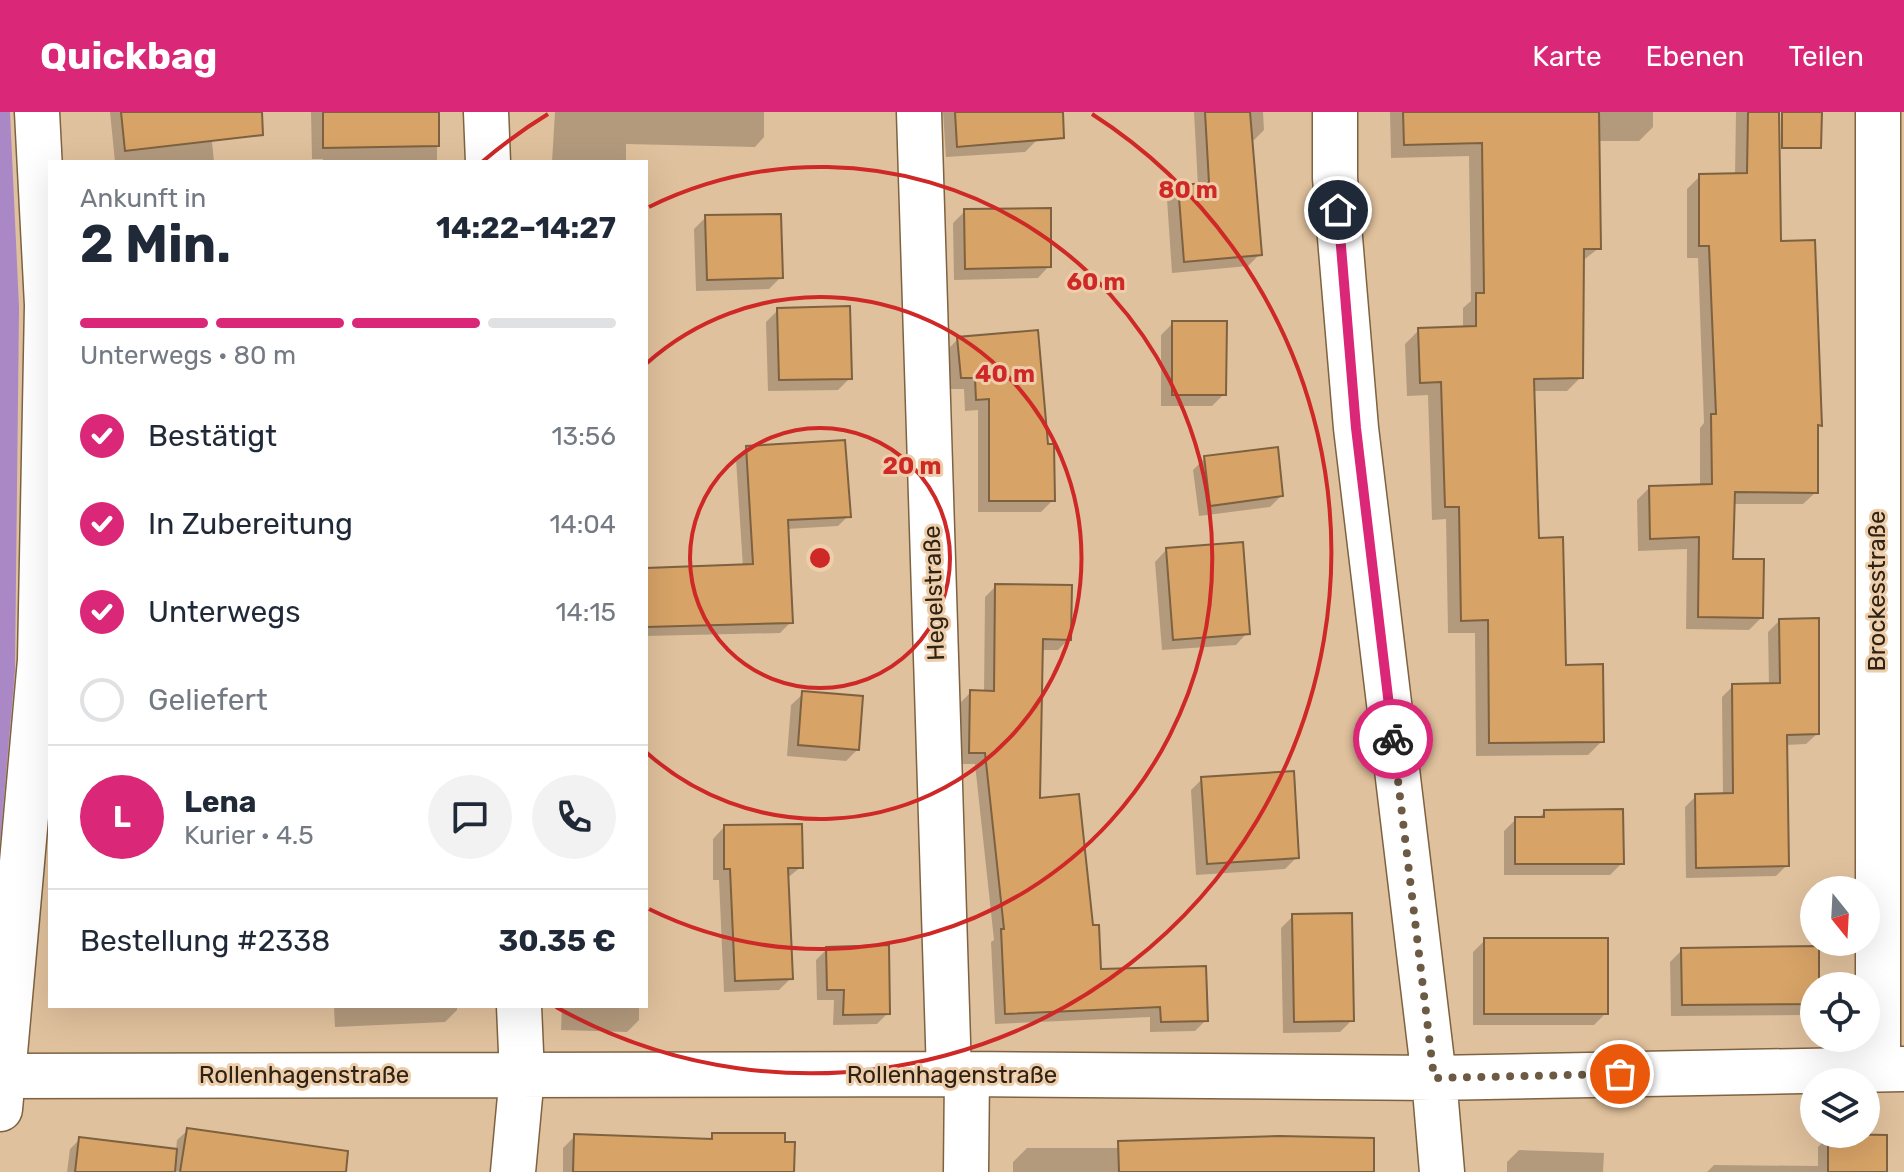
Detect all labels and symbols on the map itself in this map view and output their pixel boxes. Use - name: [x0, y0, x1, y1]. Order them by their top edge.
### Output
- text: 80 m: [1158, 176, 1218, 204]
- pin: [1304, 176, 1372, 244]
- text: 60 m: [1066, 268, 1126, 296]
- text: 40 m: [975, 360, 1035, 388]
- text: 20 m: [882, 452, 942, 480]
- street label: Brockesstraße: [1863, 511, 1891, 671]
- street label: Hegelstraße: [918, 525, 950, 661]
- centre of rings: [806, 544, 834, 572]
- courier: [1353, 699, 1433, 779]
- north arrow: [1800, 876, 1880, 956]
- pin: [1586, 1040, 1654, 1108]
- street label: Rollenhagenstraße: [199, 1061, 409, 1089]
- street label: Rollenhagenstraße: [847, 1061, 1057, 1089]

